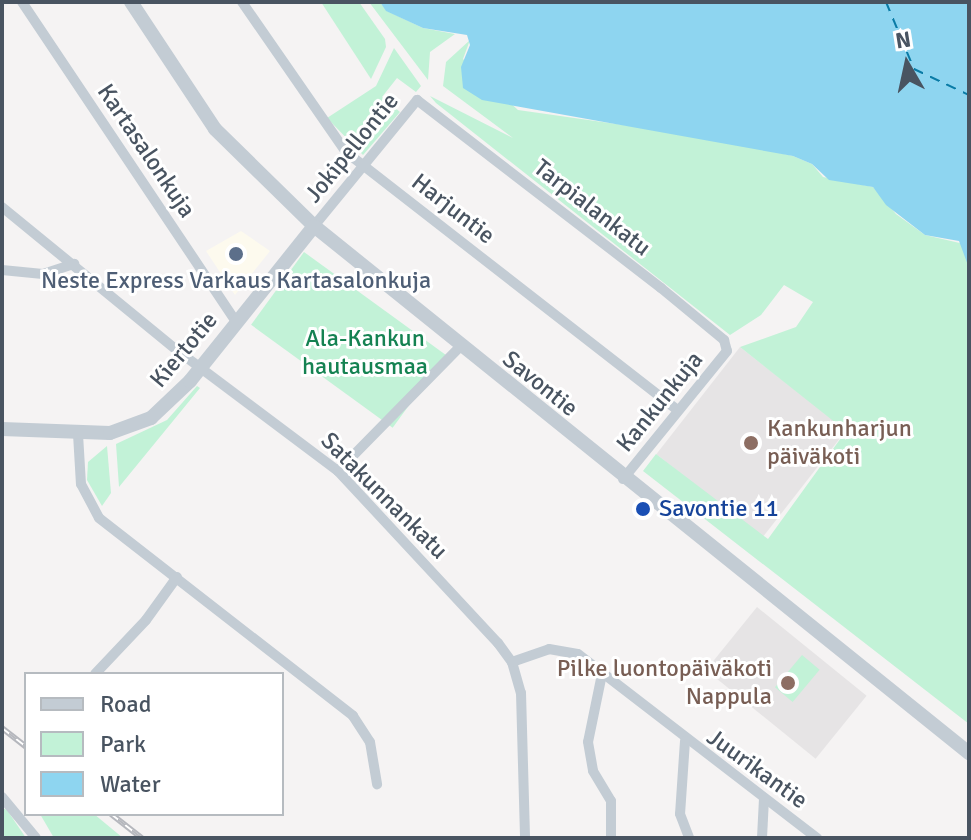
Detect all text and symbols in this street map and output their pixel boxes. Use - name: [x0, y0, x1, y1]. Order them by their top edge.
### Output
- north arrow: [867, 24, 947, 104]
- text: N: [893, 25, 913, 54]
- street label: Kartasalonkuja: [91, 79, 201, 223]
- street label: Jokipellontie: [299, 87, 405, 209]
- street label: Tarpialankatu: [528, 153, 656, 263]
- street label: Harjuntie: [406, 168, 500, 250]
- marker: Neste Express Varkaus Kartasalonkuja: [227, 245, 245, 263]
- place label: Neste Express Varkaus Kartasalonkuja: [41, 267, 431, 295]
- street label: Kiertotie: [144, 306, 224, 394]
- park label: Ala-Kankun hautausmaa: [302, 325, 428, 381]
- street label: Savontie: [497, 345, 583, 423]
- street label: Kankunkuja: [611, 346, 709, 458]
- place label: Kankunharjun päiväkoti: [767, 415, 912, 471]
- street label: Satakunnankatu: [315, 427, 453, 565]
- marker: Kankunharjun päiväkoti: [742, 434, 760, 452]
- place label: Savontie 11: [659, 495, 779, 523]
- marker: Savontie 11: [634, 500, 652, 518]
- place label: Pilke luontopäiväkoti Nappula: [557, 655, 772, 711]
- legend: [24, 672, 284, 816]
- marker: Pilke luontopäiväkoti Nappula: [779, 674, 797, 692]
- text: Road: [100, 689, 151, 719]
- street label: Juurikantie: [701, 723, 813, 815]
- text: Park: [100, 729, 146, 759]
- text: Water: [100, 769, 160, 799]

